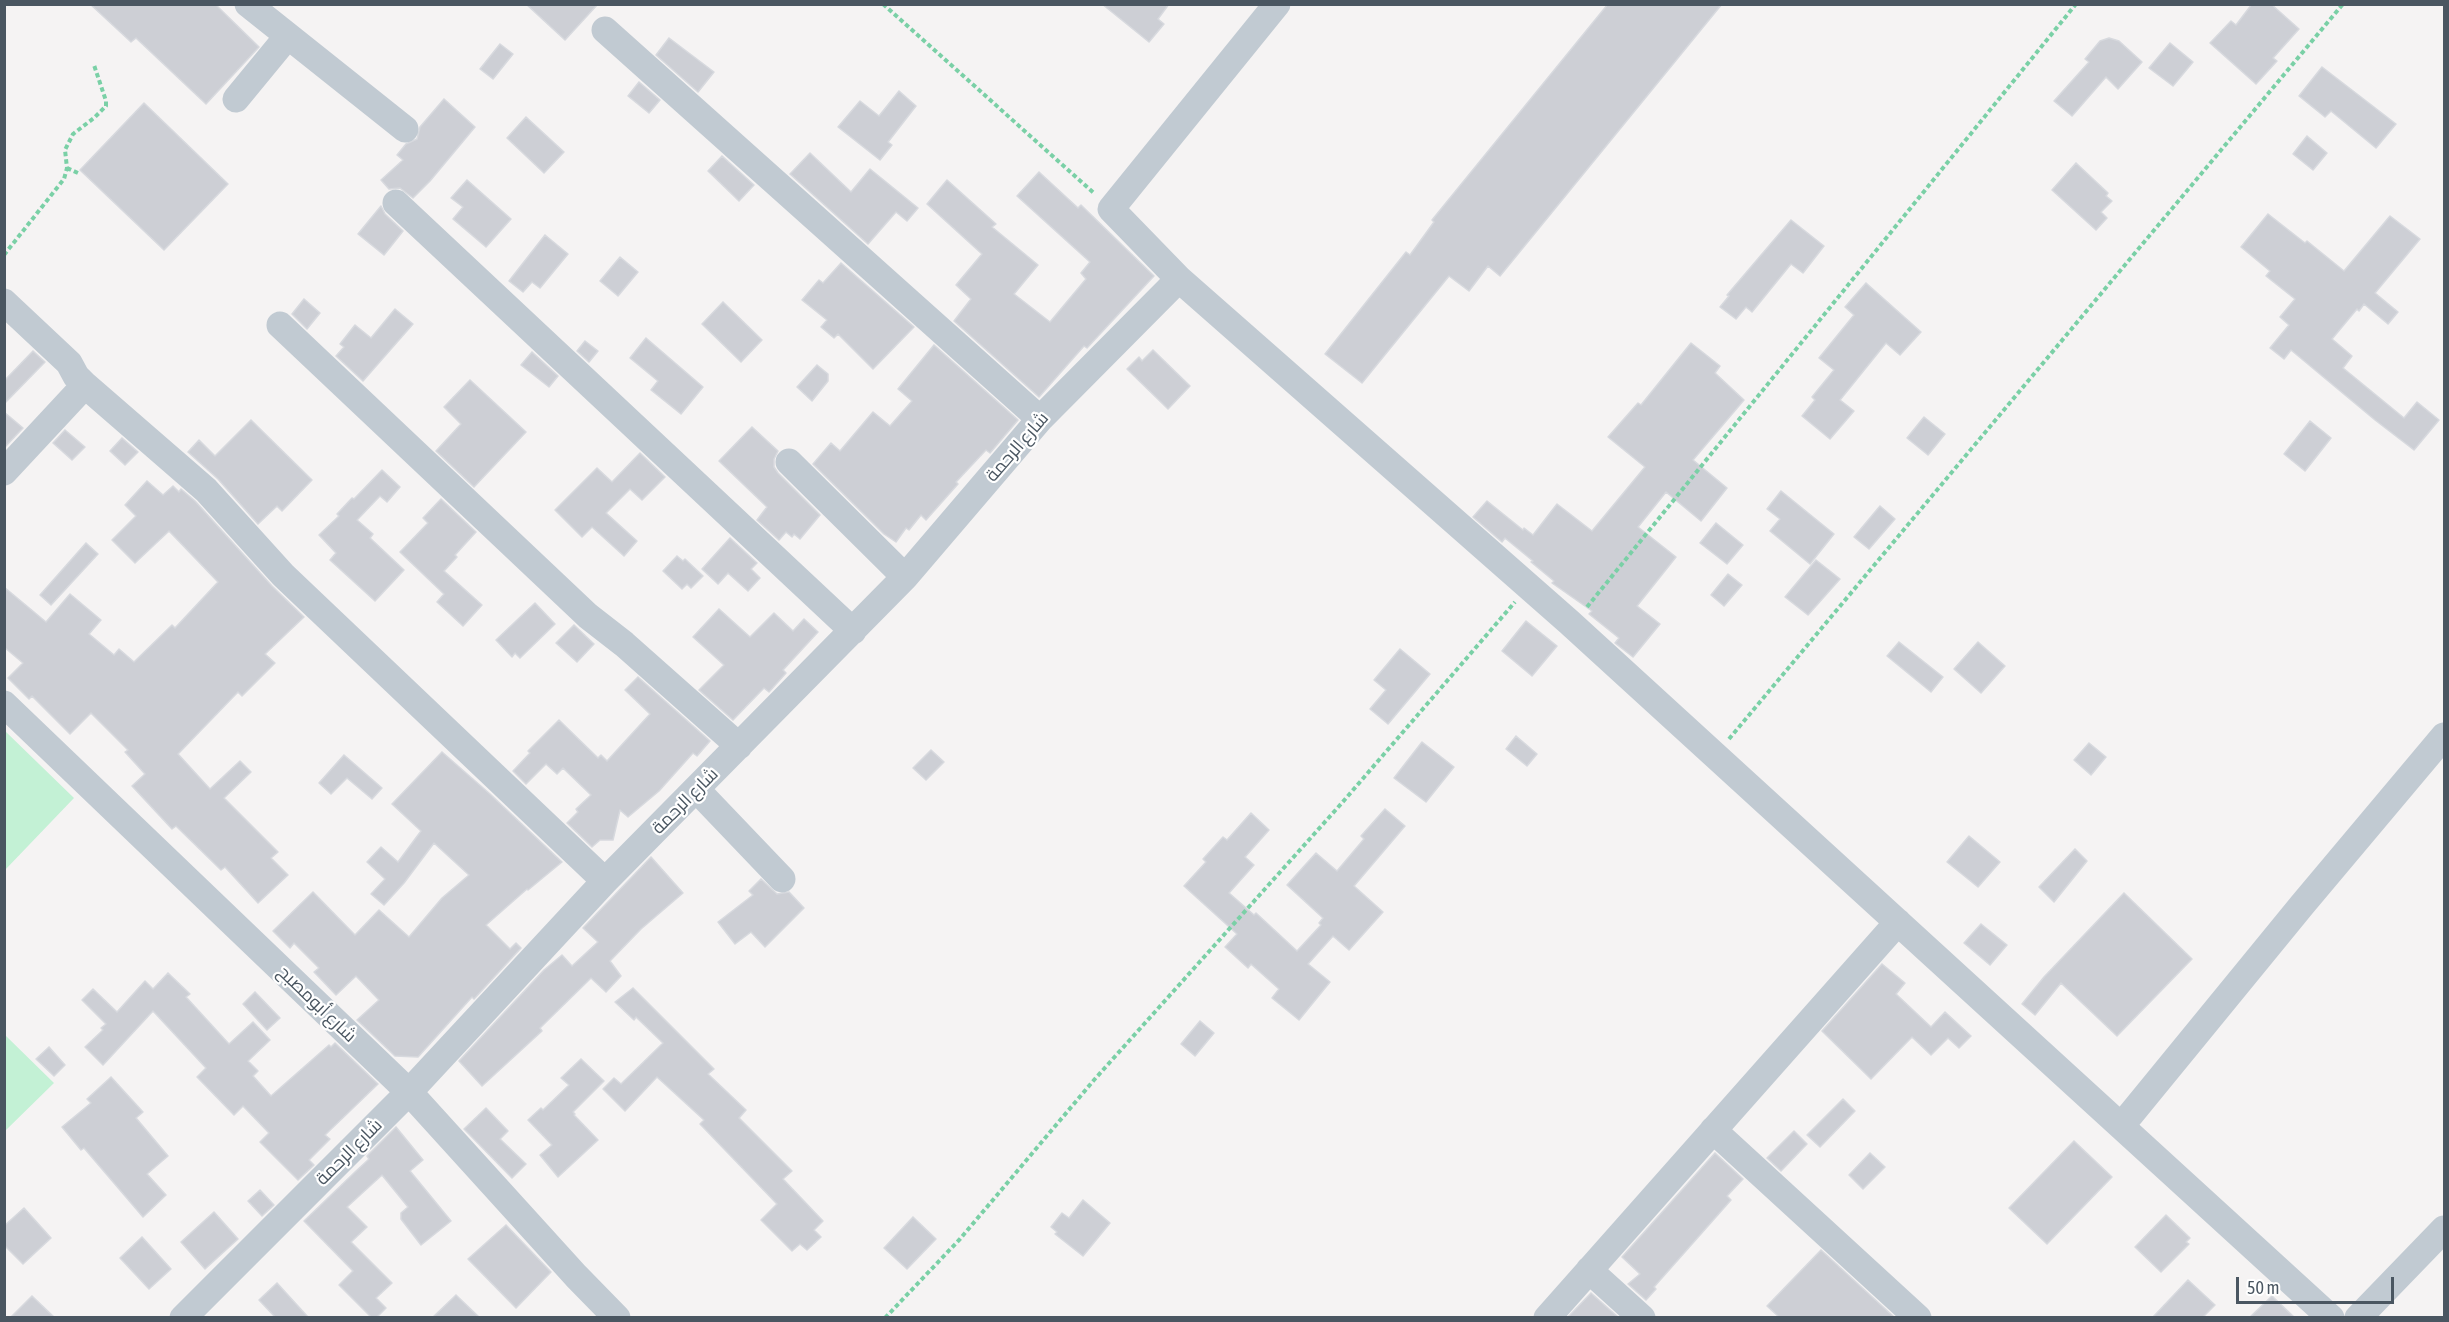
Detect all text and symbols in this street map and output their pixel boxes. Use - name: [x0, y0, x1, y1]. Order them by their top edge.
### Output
- street label: شارع الرحمة: [981, 408, 1053, 486]
- street label: شارع الرحمة: [647, 763, 723, 839]
- street label: شارع أبومصبح: [273, 961, 361, 1047]
- street label: شارع الرحمة: [311, 1114, 387, 1190]
- scale bar: [2239, 1265, 2396, 1303]
- text: 50 m: [2247, 1277, 2279, 1298]

